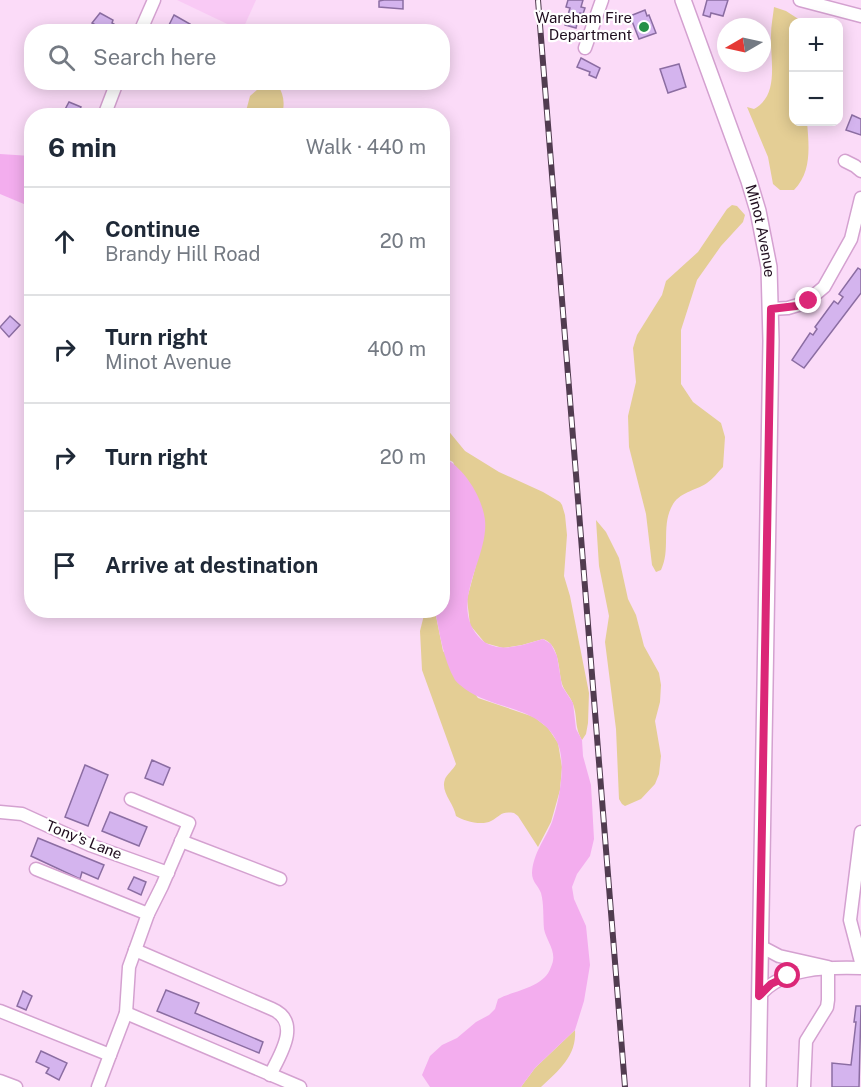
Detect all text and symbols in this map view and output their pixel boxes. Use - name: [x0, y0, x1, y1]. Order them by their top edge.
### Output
- place label: Wareham Fire Department: [535, 9, 632, 43]
- north arrow: [717, 18, 771, 72]
- map controls: [789, 18, 843, 126]
- button: +: [789, 18, 843, 72]
- marker: Wareham Fire Department: [637, 20, 651, 34]
- search box: [24, 24, 450, 90]
- icon: search: [45, 41, 78, 74]
- text: Search here: [93, 44, 217, 70]
- button: −: [789, 72, 843, 126]
- text: 6 min: [48, 132, 117, 163]
- text: Walk · 440 m: [306, 135, 426, 159]
- street label: Minot Avenue: [742, 182, 778, 278]
- text: Continue: [105, 216, 200, 242]
- icon: ahead: [48, 225, 81, 258]
- text: 20 m: [380, 229, 426, 253]
- text: Brandy Hill Road: [105, 242, 260, 266]
- route end: [795, 287, 821, 313]
- text: Turn right: [105, 324, 208, 350]
- icon: right: [48, 333, 81, 366]
- text: 400 m: [367, 337, 426, 361]
- text: Minot Avenue: [105, 350, 232, 374]
- icon: right: [48, 441, 81, 474]
- text: Turn right: [105, 444, 208, 470]
- text: 20 m: [380, 445, 426, 469]
- icon: arrive: [48, 549, 81, 582]
- text: Arrive at destination: [105, 552, 318, 578]
- street label: Tony's Lane: [44, 817, 125, 863]
- route start: [774, 962, 800, 988]

